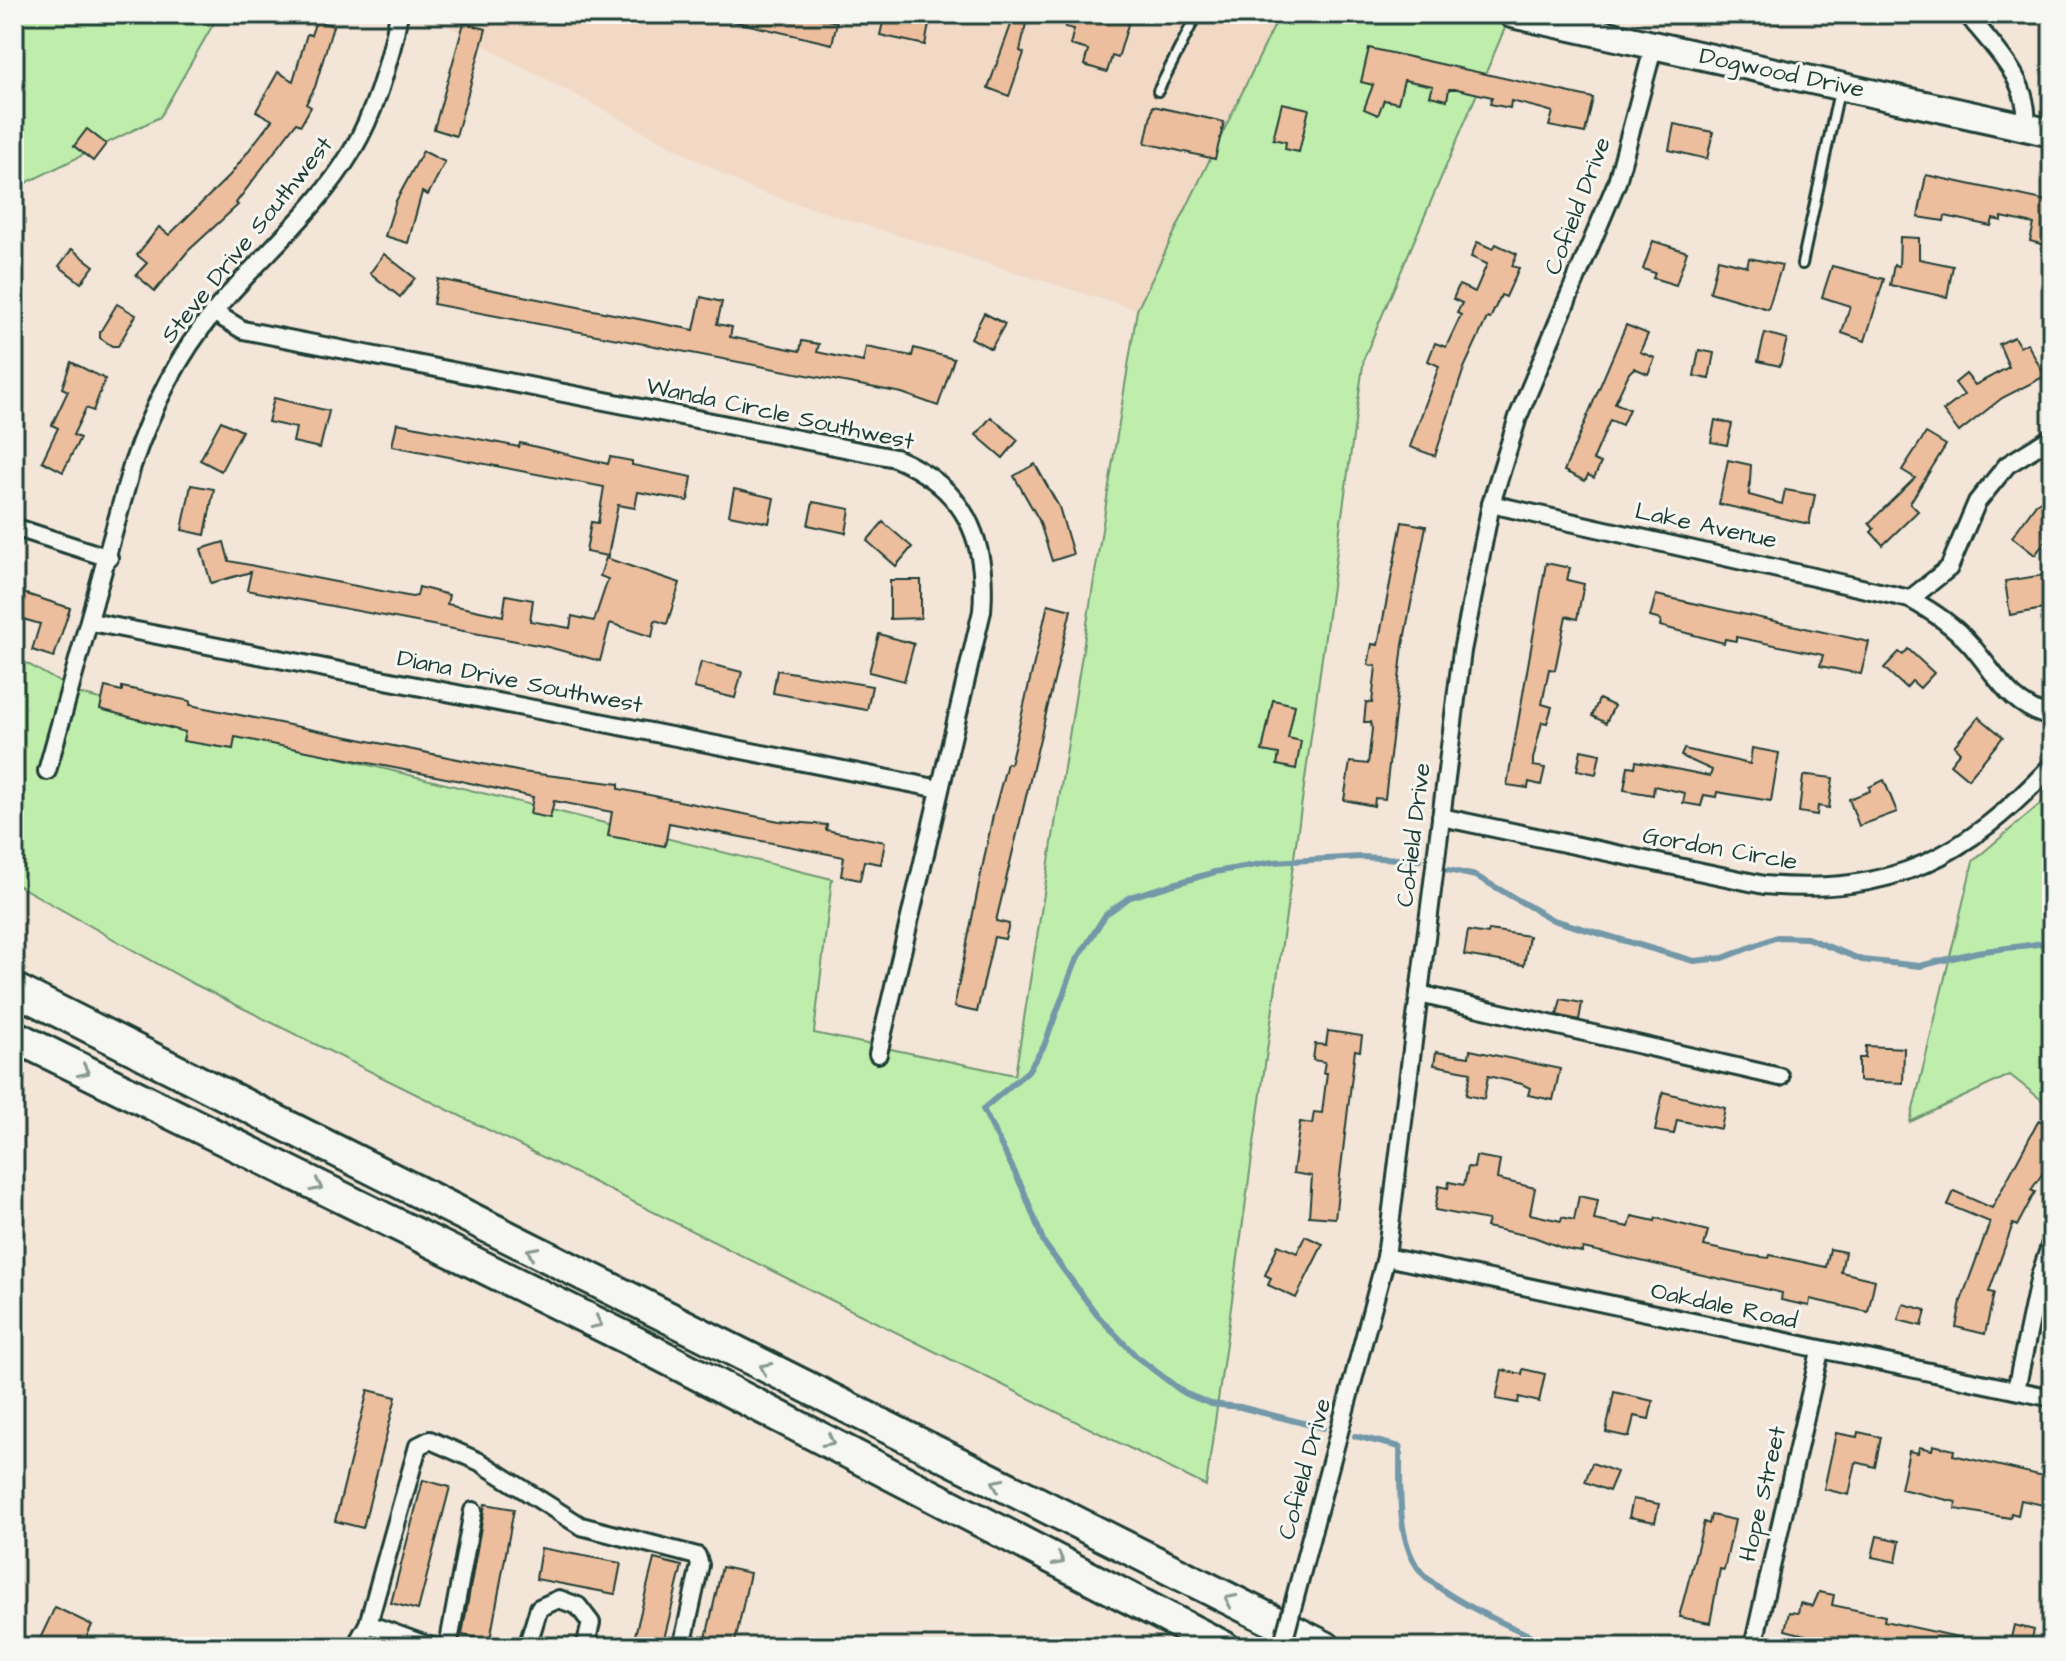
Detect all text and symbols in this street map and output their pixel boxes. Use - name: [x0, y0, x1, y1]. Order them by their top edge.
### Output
- street label: Dogwood Drive: [1696, 39, 1868, 108]
- street label: Steve Drive Southwest: [153, 129, 341, 351]
- street label: Cofield Drive: [1536, 132, 1620, 280]
- street label: Wanda Circle Southwest: [643, 369, 917, 459]
- street label: Lake Avenue: [1632, 494, 1780, 558]
- street label: Diana Drive Southwest: [394, 642, 646, 723]
- street label: Cofield Drive: [1388, 761, 1440, 909]
- street label: Gordon Circle: [1640, 819, 1800, 879]
- one-way arrow: [76, 1061, 90, 1077]
- one-way arrow: [309, 1176, 324, 1191]
- one-way arrow: [526, 1246, 541, 1262]
- street label: Oakdale Road: [1648, 1274, 1800, 1338]
- one-way arrow: [588, 1313, 603, 1329]
- one-way arrow: [758, 1362, 773, 1378]
- street label: Cofield Drive: [1270, 1395, 1340, 1543]
- street label: Hope Street: [1731, 1423, 1795, 1565]
- one-way arrow: [820, 1431, 835, 1446]
- one-way arrow: [991, 1479, 1006, 1494]
- one-way arrow: [1051, 1551, 1066, 1566]
- one-way arrow: [1224, 1594, 1239, 1609]

